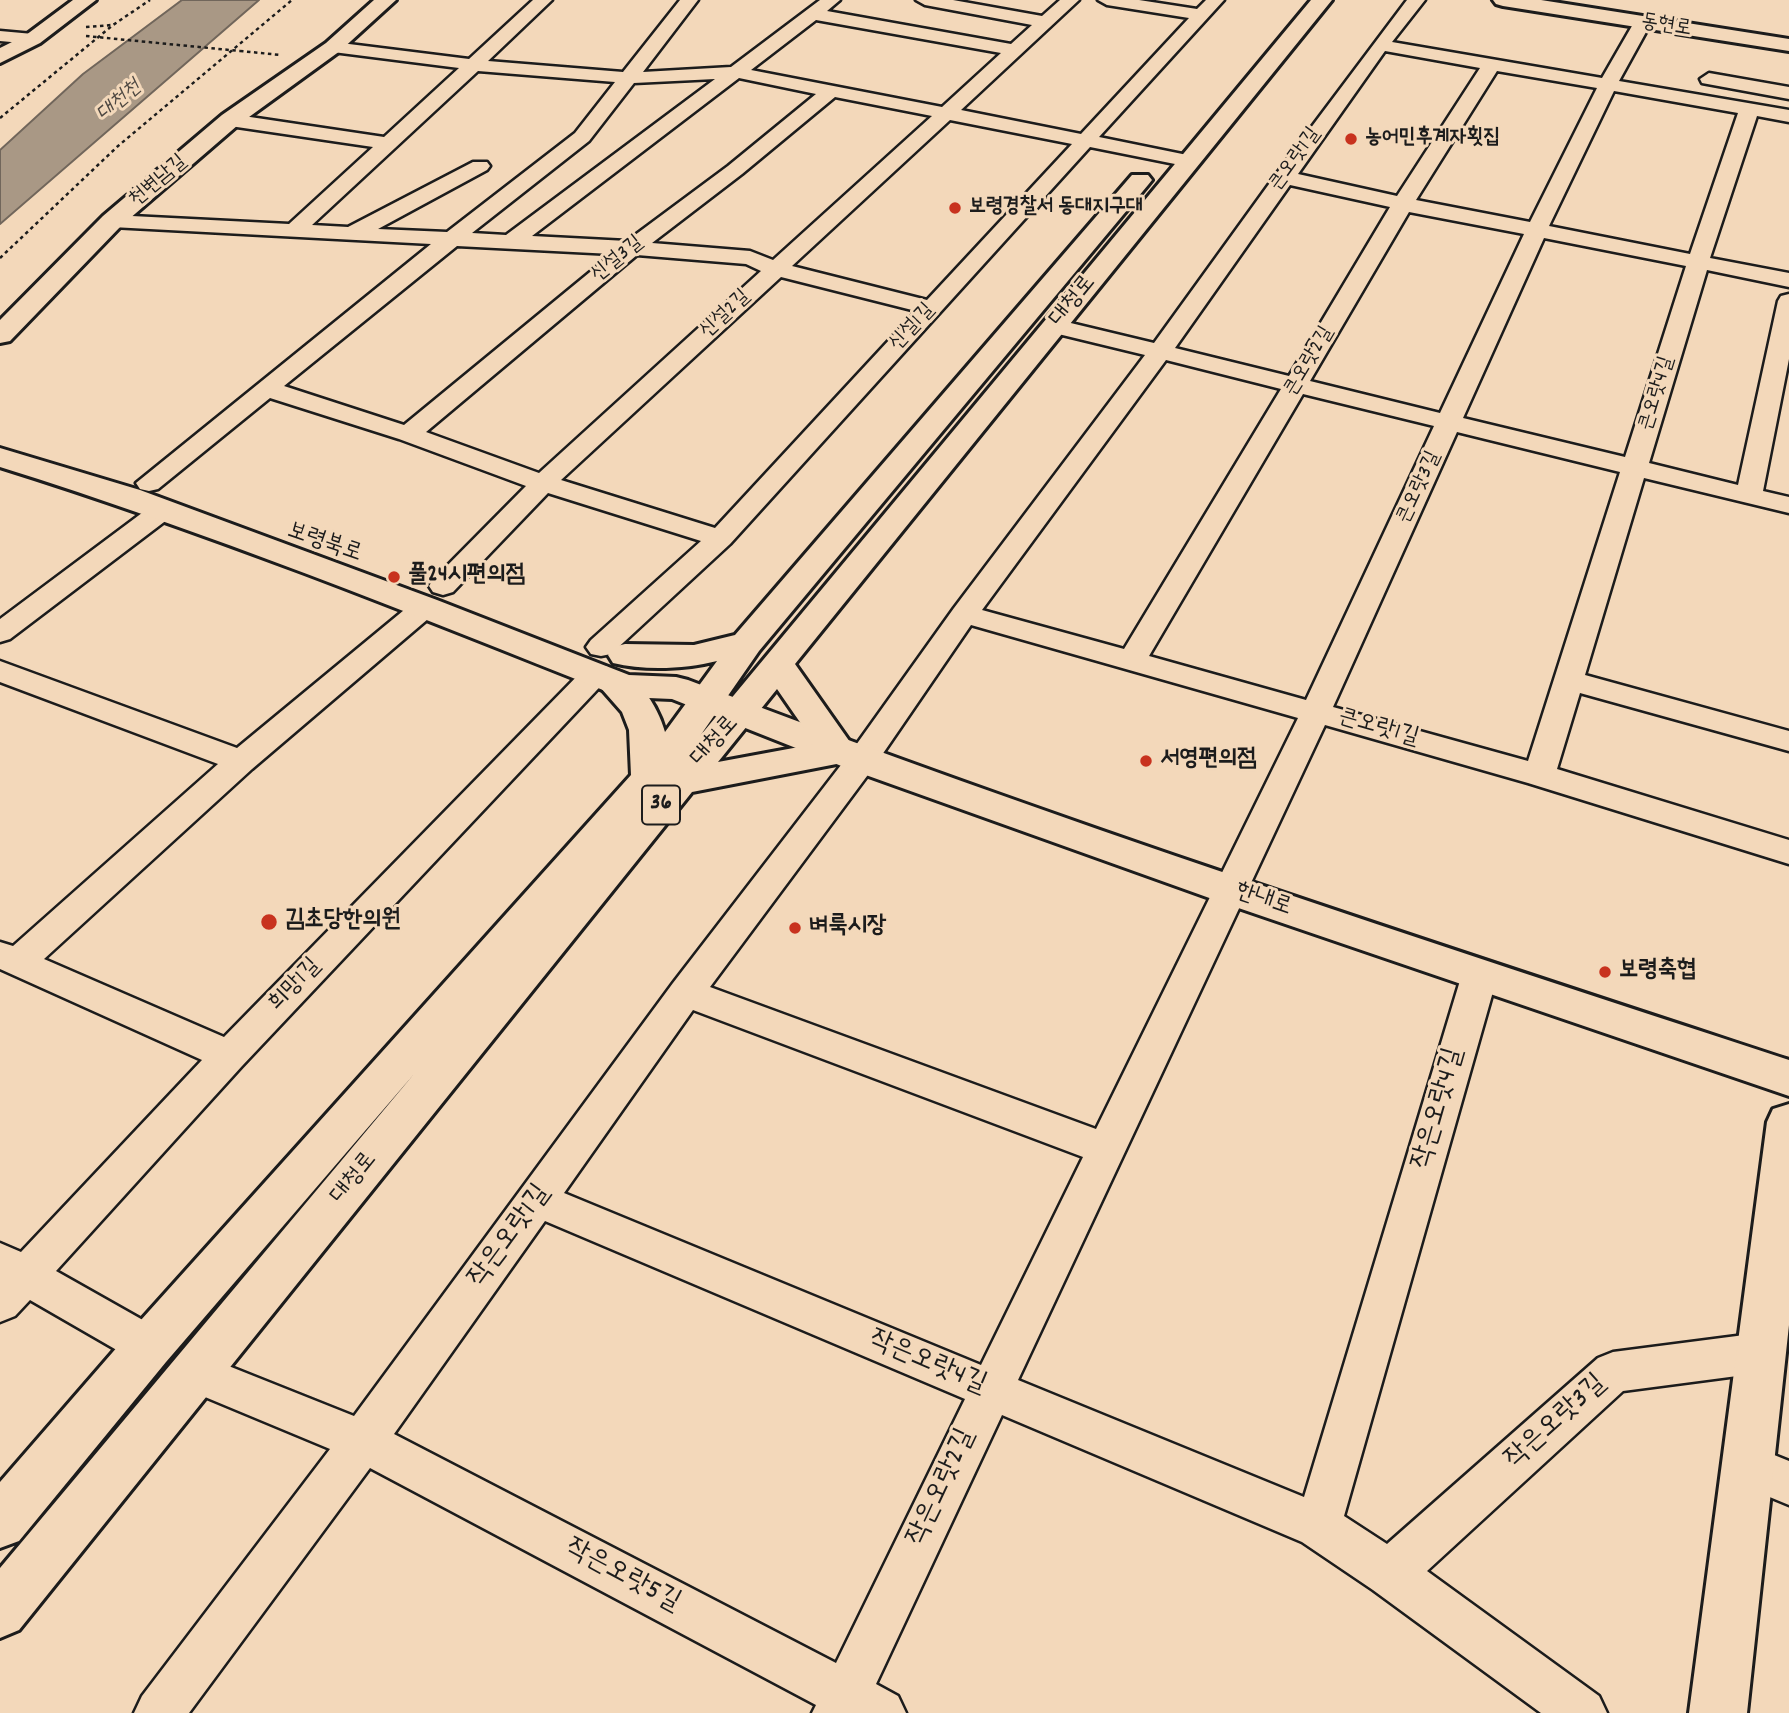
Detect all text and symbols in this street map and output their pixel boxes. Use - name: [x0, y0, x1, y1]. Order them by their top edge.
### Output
- street label: 동현로: [1639, 11, 1693, 43]
- water label: 대천천: [92, 76, 148, 128]
- street label: 큰오랏1길: [1265, 123, 1327, 197]
- place label: 농어민후계자횟집: [1365, 126, 1500, 152]
- marker: 농어민후계자횟집: [1343, 131, 1359, 147]
- street label: 천변남길: [125, 151, 193, 213]
- place label: 보령경찰서 동대지구대: [969, 195, 1143, 221]
- marker: 보령경찰서 동대지구대: [947, 200, 963, 216]
- street label: 신설3길: [587, 231, 649, 289]
- street label: 대청로: [1045, 270, 1103, 334]
- street label: 신설2길: [696, 285, 756, 345]
- street label: 신설1길: [885, 299, 941, 357]
- street label: 큰오랏2길: [1279, 323, 1341, 401]
- street label: 큰오랏4길: [1635, 354, 1681, 434]
- street label: 큰오랏3길: [1392, 448, 1448, 528]
- street label: 보령북로: [283, 518, 365, 570]
- place label: 풀24시편의점: [408, 563, 525, 591]
- marker: 풀24시편의점: [386, 569, 402, 585]
- street label: 큰오랏1길: [1334, 704, 1422, 754]
- street label: 대청로: [686, 711, 746, 773]
- place label: 서영편의점: [1160, 747, 1257, 775]
- marker: 서영편의점: [1138, 753, 1154, 769]
- road number: 36: [642, 786, 680, 824]
- street label: 한내로: [1231, 878, 1295, 924]
- place label: 김초당한의원: [285, 908, 401, 936]
- marker: 김초당한의원: [259, 912, 279, 932]
- place label: 벼룩시장: [809, 914, 886, 942]
- marker: 벼룩시장: [787, 920, 803, 936]
- street label: 희망1길: [264, 953, 328, 1019]
- place label: 보령축협: [1619, 958, 1696, 986]
- marker: 보령축협: [1597, 964, 1613, 980]
- street label: 작은오랏4길: [1407, 1045, 1473, 1173]
- street label: 대청로: [326, 1147, 384, 1211]
- street label: 작은오랏1길: [462, 1179, 560, 1295]
- street label: 작은오랏4길: [863, 1324, 991, 1404]
- street label: 작은오랏3길: [1499, 1369, 1615, 1477]
- street label: 작은오랏2길: [901, 1424, 985, 1552]
- street label: 작은오랏5길: [559, 1533, 685, 1621]

